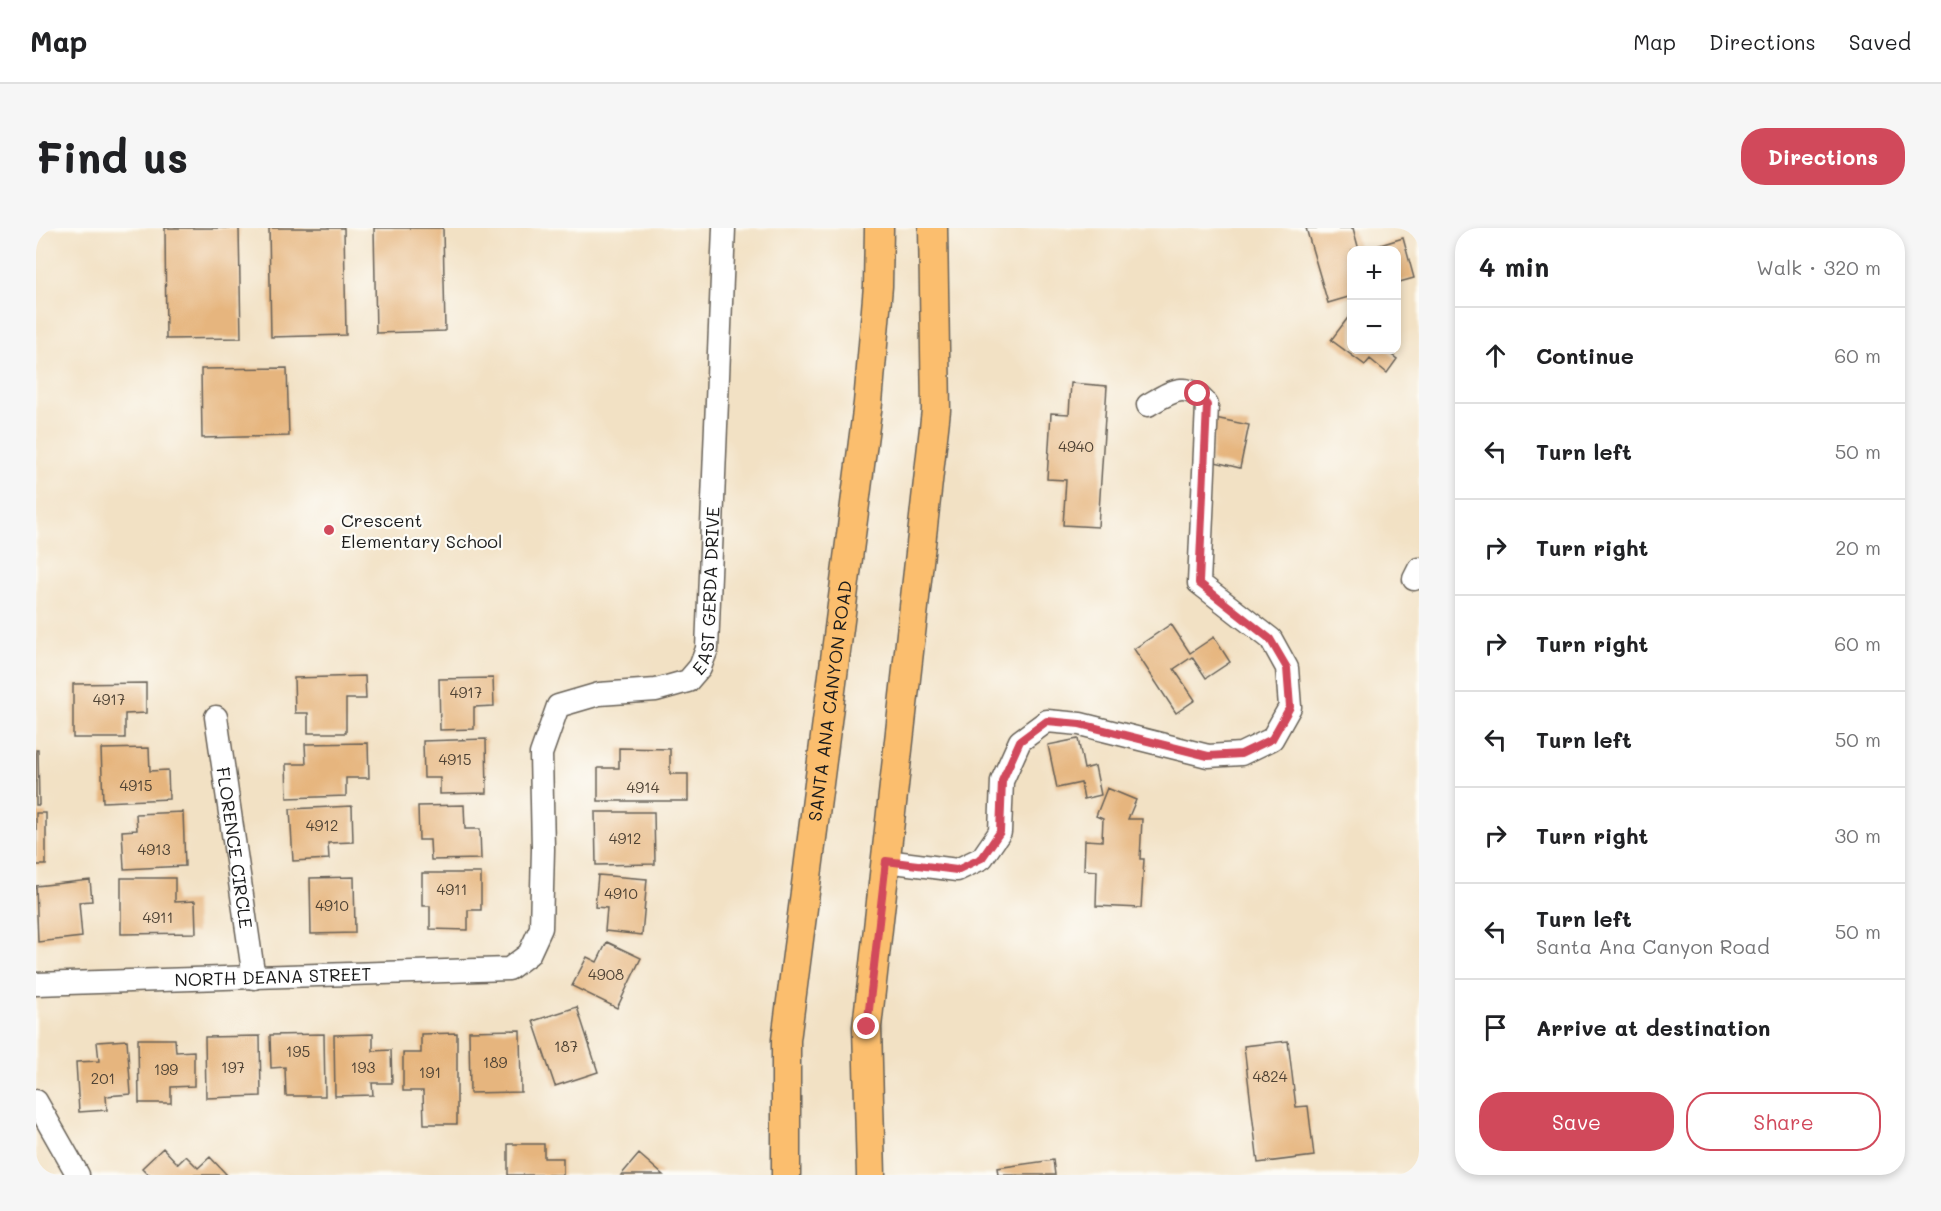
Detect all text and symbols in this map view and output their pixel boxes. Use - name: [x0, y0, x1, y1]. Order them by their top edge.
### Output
- text: Map: [30, 23, 87, 59]
- text: Map: [1633, 28, 1676, 55]
- text: Directions: [1709, 28, 1816, 55]
- text: Saved: [1849, 28, 1911, 55]
- button: Directions: [1741, 128, 1905, 185]
- text: Find us: [36, 129, 188, 184]
- map controls: [1347, 246, 1401, 354]
- button: +: [1347, 246, 1401, 300]
- text: 4 min: [1479, 250, 1549, 284]
- text: Walk · 320 m: [1756, 254, 1881, 280]
- button: −: [1347, 300, 1401, 354]
- icon: ahead: [1479, 339, 1512, 372]
- text: Continue: [1536, 341, 1634, 370]
- text: 60 m: [1834, 342, 1881, 368]
- route start: [1184, 380, 1210, 406]
- icon: left: [1479, 435, 1512, 468]
- house number: 4940: [1058, 436, 1094, 456]
- text: Turn left: [1536, 437, 1632, 466]
- text: 50 m: [1835, 438, 1881, 464]
- street label: EAST GERDA DRIVE: [687, 506, 725, 680]
- place label: Crescent Elementary School: [341, 508, 503, 553]
- marker: Crescent Elementary School: [322, 523, 336, 537]
- icon: right: [1479, 531, 1512, 564]
- text: Turn right: [1536, 533, 1648, 562]
- text: 20 m: [1835, 534, 1881, 560]
- street label: SANTA ANA CANYON ROAD: [802, 579, 857, 823]
- icon: right: [1479, 627, 1512, 660]
- text: Turn right: [1536, 629, 1648, 658]
- text: 60 m: [1834, 630, 1881, 656]
- house number: 4917: [450, 682, 482, 702]
- house number: 4917: [93, 689, 125, 709]
- icon: left: [1479, 723, 1512, 756]
- text: Turn left: [1536, 725, 1632, 754]
- text: 50 m: [1835, 726, 1881, 752]
- house number: 4915: [438, 749, 472, 769]
- street label: FLORENCE CIRCLE: [211, 765, 259, 930]
- house number: 4915: [119, 775, 153, 795]
- house number: 4914: [626, 777, 660, 797]
- house number: 4912: [306, 815, 338, 835]
- icon: right: [1479, 819, 1512, 852]
- text: Turn right: [1536, 821, 1648, 850]
- text: 30 m: [1835, 822, 1881, 848]
- house number: 4912: [609, 828, 641, 848]
- house number: 4913: [137, 839, 171, 859]
- house number: 4911: [436, 879, 468, 899]
- house number: 4910: [604, 883, 638, 903]
- house number: 4910: [315, 895, 349, 915]
- text: Turn left: [1536, 904, 1632, 933]
- house number: 4911: [142, 907, 174, 927]
- icon: left: [1479, 915, 1512, 948]
- text: 50 m: [1835, 918, 1881, 944]
- text: Santa Ana Canyon Road: [1536, 933, 1770, 959]
- street label: NORTH DEANA STREET: [174, 961, 372, 992]
- house number: 4908: [588, 964, 624, 984]
- icon: arrive: [1479, 1011, 1512, 1044]
- route end: [853, 1013, 879, 1039]
- text: Arrive at destination: [1536, 1013, 1771, 1042]
- house number: 187: [554, 1036, 578, 1056]
- house number: 195: [286, 1041, 310, 1061]
- house number: 189: [483, 1052, 507, 1072]
- house number: 197: [221, 1057, 245, 1077]
- house number: 193: [351, 1057, 375, 1077]
- house number: 199: [154, 1059, 178, 1079]
- house number: 191: [419, 1062, 441, 1082]
- house number: 4824: [1252, 1066, 1288, 1086]
- house number: 201: [91, 1068, 115, 1088]
- button: Save: [1479, 1092, 1674, 1151]
- button: Share: [1686, 1092, 1881, 1151]

